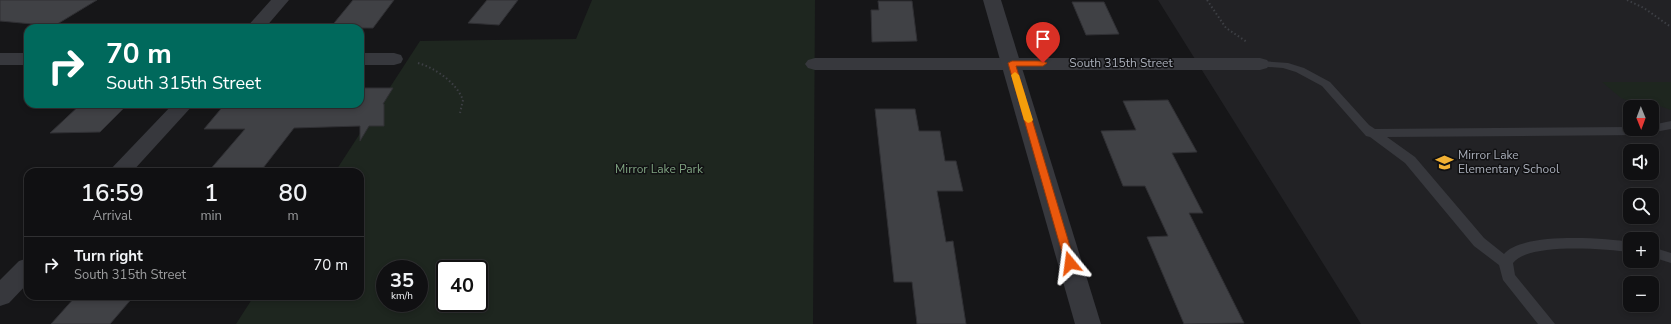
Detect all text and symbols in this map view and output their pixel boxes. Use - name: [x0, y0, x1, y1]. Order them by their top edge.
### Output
- pin: [1026, 22, 1060, 63]
- icon: arrive: [1032, 28, 1054, 50]
- text: 70 m: [106, 35, 172, 73]
- icon: right: [40, 40, 92, 92]
- street label: South 315th Street: [1069, 55, 1173, 71]
- text: South 315th Street: [106, 71, 261, 95]
- north arrow: [1623, 100, 1659, 136]
- map controls: [1623, 100, 1659, 312]
- button: sound: [1623, 144, 1659, 180]
- place label: Mirror Lake Elementary School: [1458, 147, 1560, 177]
- school or university icon: Mirror Lake Elementary School: [1435, 152, 1455, 172]
- park label: Mirror Lake Park: [615, 161, 704, 177]
- text: 16:59: [81, 177, 144, 209]
- text: 1: [204, 177, 218, 209]
- text: 80: [279, 177, 307, 209]
- button: search: [1623, 188, 1659, 224]
- text: Arrival: [93, 207, 132, 225]
- text: min: [200, 207, 222, 225]
- text: m: [287, 207, 299, 225]
- button: +: [1623, 232, 1659, 268]
- position arrow: [1049, 242, 1091, 284]
- text: Turn right: [74, 246, 143, 266]
- icon: right: [40, 254, 62, 276]
- text: 70 m: [313, 255, 348, 275]
- speed limit sign: 40: [436, 260, 488, 312]
- text: South 315th Street: [74, 266, 186, 284]
- text: 35: [390, 267, 414, 294]
- button: −: [1623, 276, 1659, 312]
- text: km/h: [391, 289, 413, 303]

